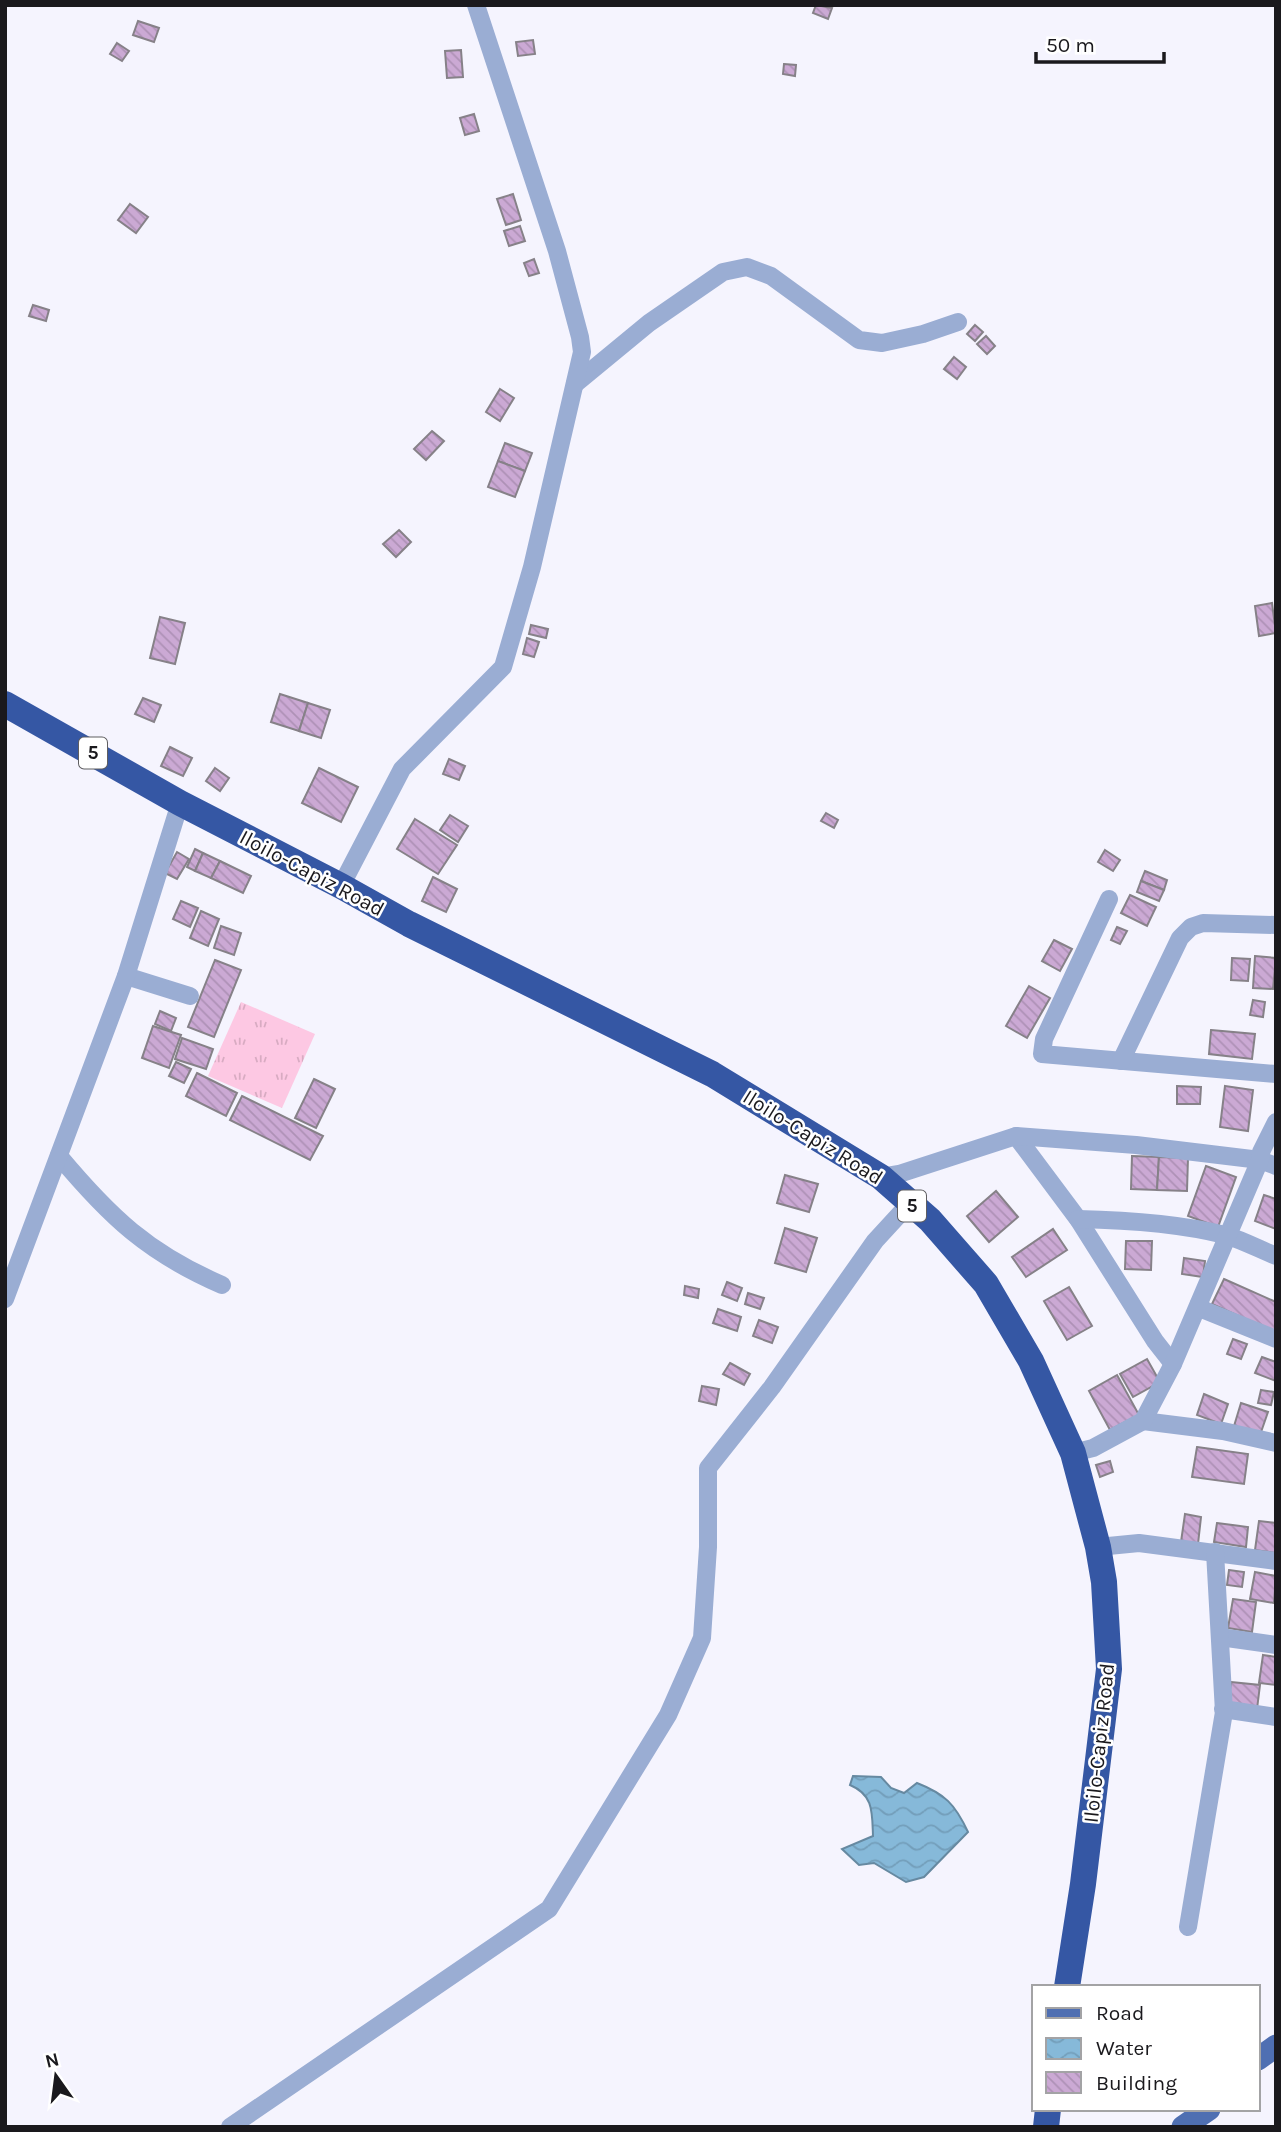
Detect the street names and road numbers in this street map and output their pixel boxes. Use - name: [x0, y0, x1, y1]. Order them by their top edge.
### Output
- road number: 5: [79, 738, 107, 768]
- street label: Iloilo-Capiz Road: [236, 825, 388, 921]
- street label: Iloilo-Capiz Road: [739, 1084, 887, 1190]
- road number: 5: [898, 1190, 926, 1222]
- street label: Iloilo-Capiz Road: [1079, 1662, 1119, 1824]

